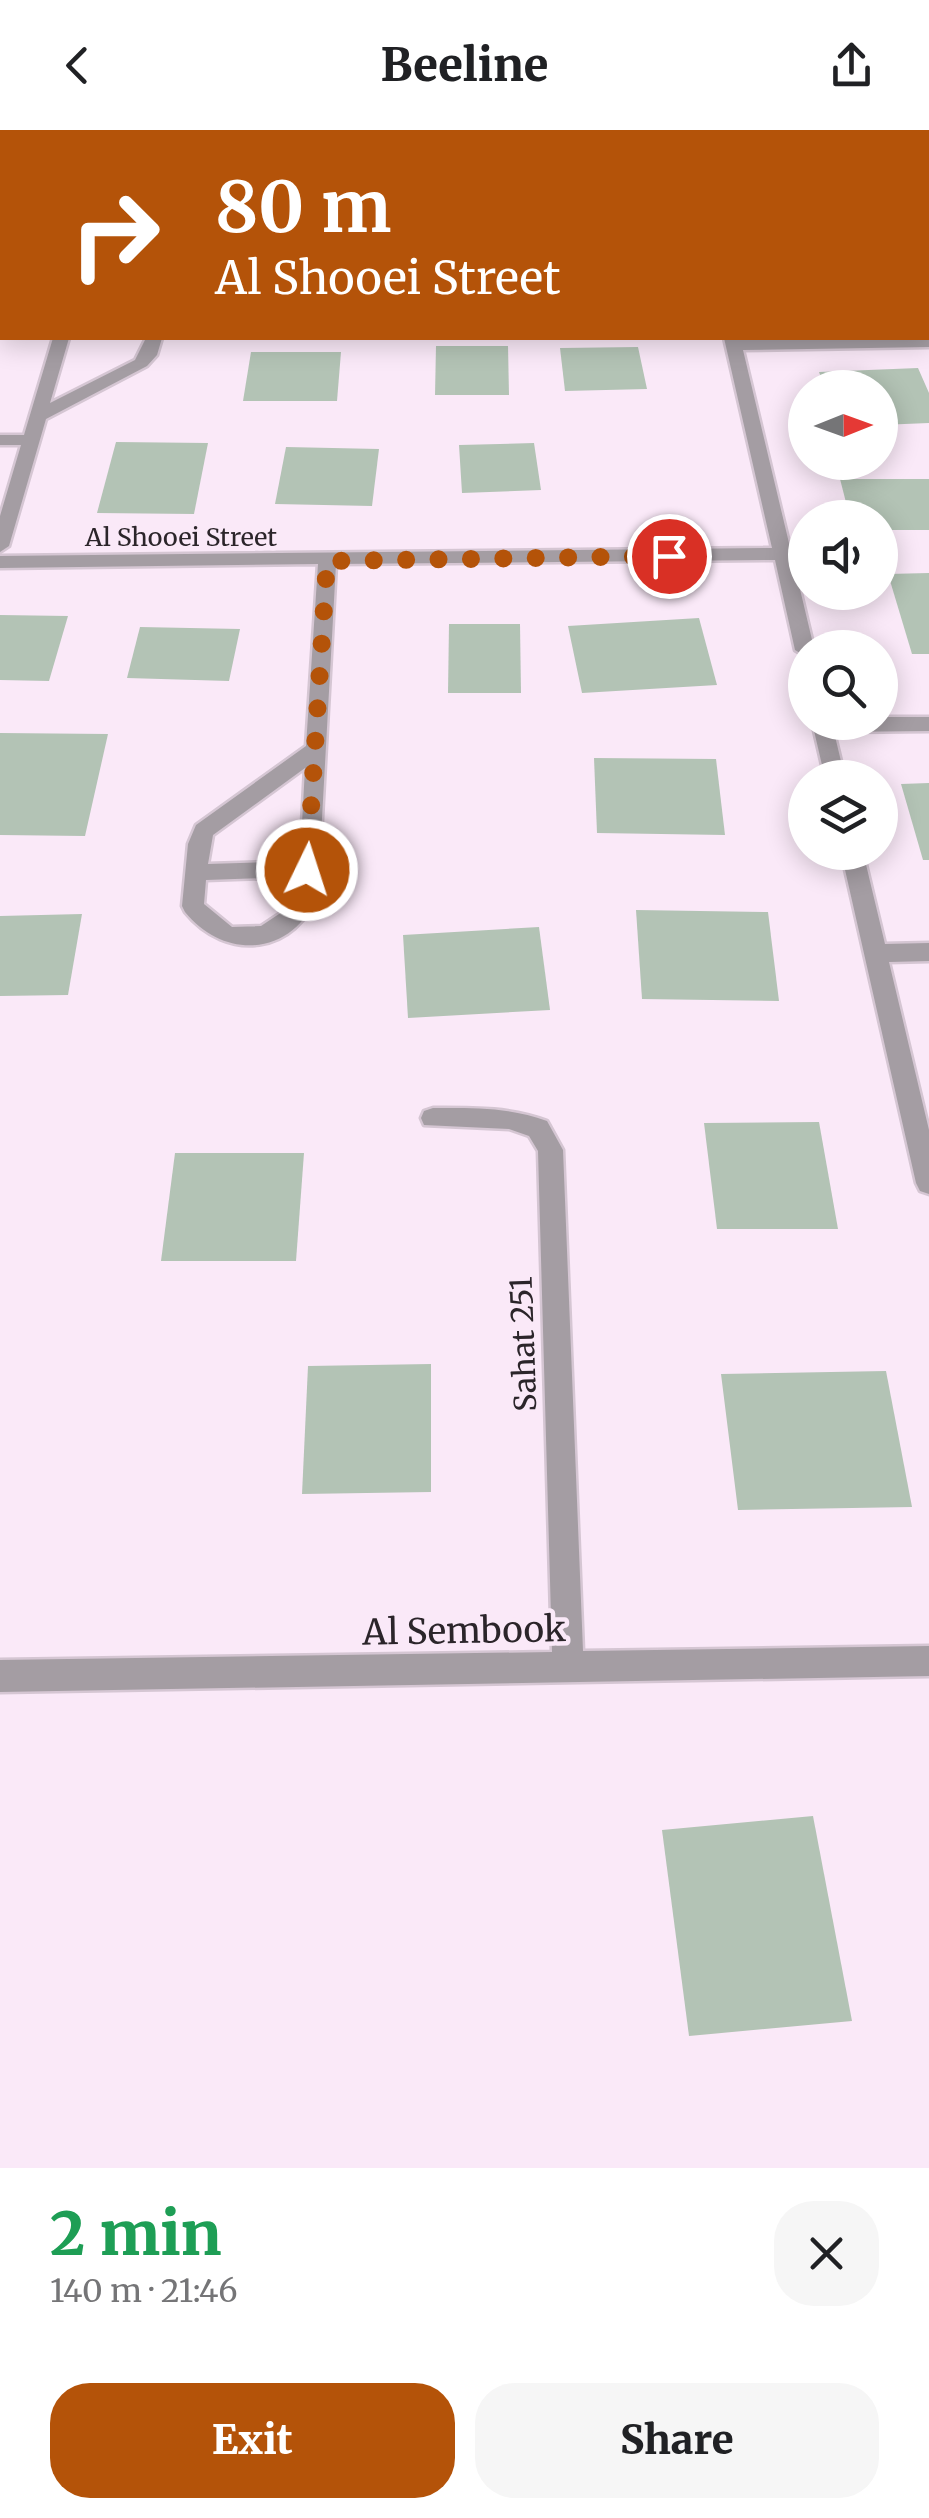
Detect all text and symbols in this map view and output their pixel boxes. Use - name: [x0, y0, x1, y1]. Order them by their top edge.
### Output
- text: Beeline: [380, 37, 549, 93]
- icon: back: [50, 38, 105, 93]
- icon: share: [824, 38, 879, 93]
- text: 80 m: [215, 163, 391, 251]
- icon: right: [50, 170, 180, 300]
- text: Al Shooei Street: [215, 250, 561, 306]
- north arrow: [788, 370, 898, 480]
- map controls: [788, 370, 898, 870]
- button: sound: [788, 500, 898, 610]
- pin: [627, 514, 712, 599]
- street label: Al Shooei Street: [84, 521, 277, 553]
- icon: arrive: [642, 529, 697, 584]
- button: search: [788, 630, 898, 740]
- button: layers: [788, 760, 898, 870]
- position arrow: [255, 818, 359, 922]
- street label: Sahat 251: [502, 1276, 544, 1412]
- street label: Al Sembook: [361, 1607, 566, 1655]
- text: 2 min: [50, 2196, 222, 2271]
- button: close: [774, 2201, 879, 2306]
- text: 140 m · 21:46: [50, 2271, 238, 2311]
- button: Exit: [50, 2383, 455, 2498]
- button: Share: [475, 2383, 879, 2498]

